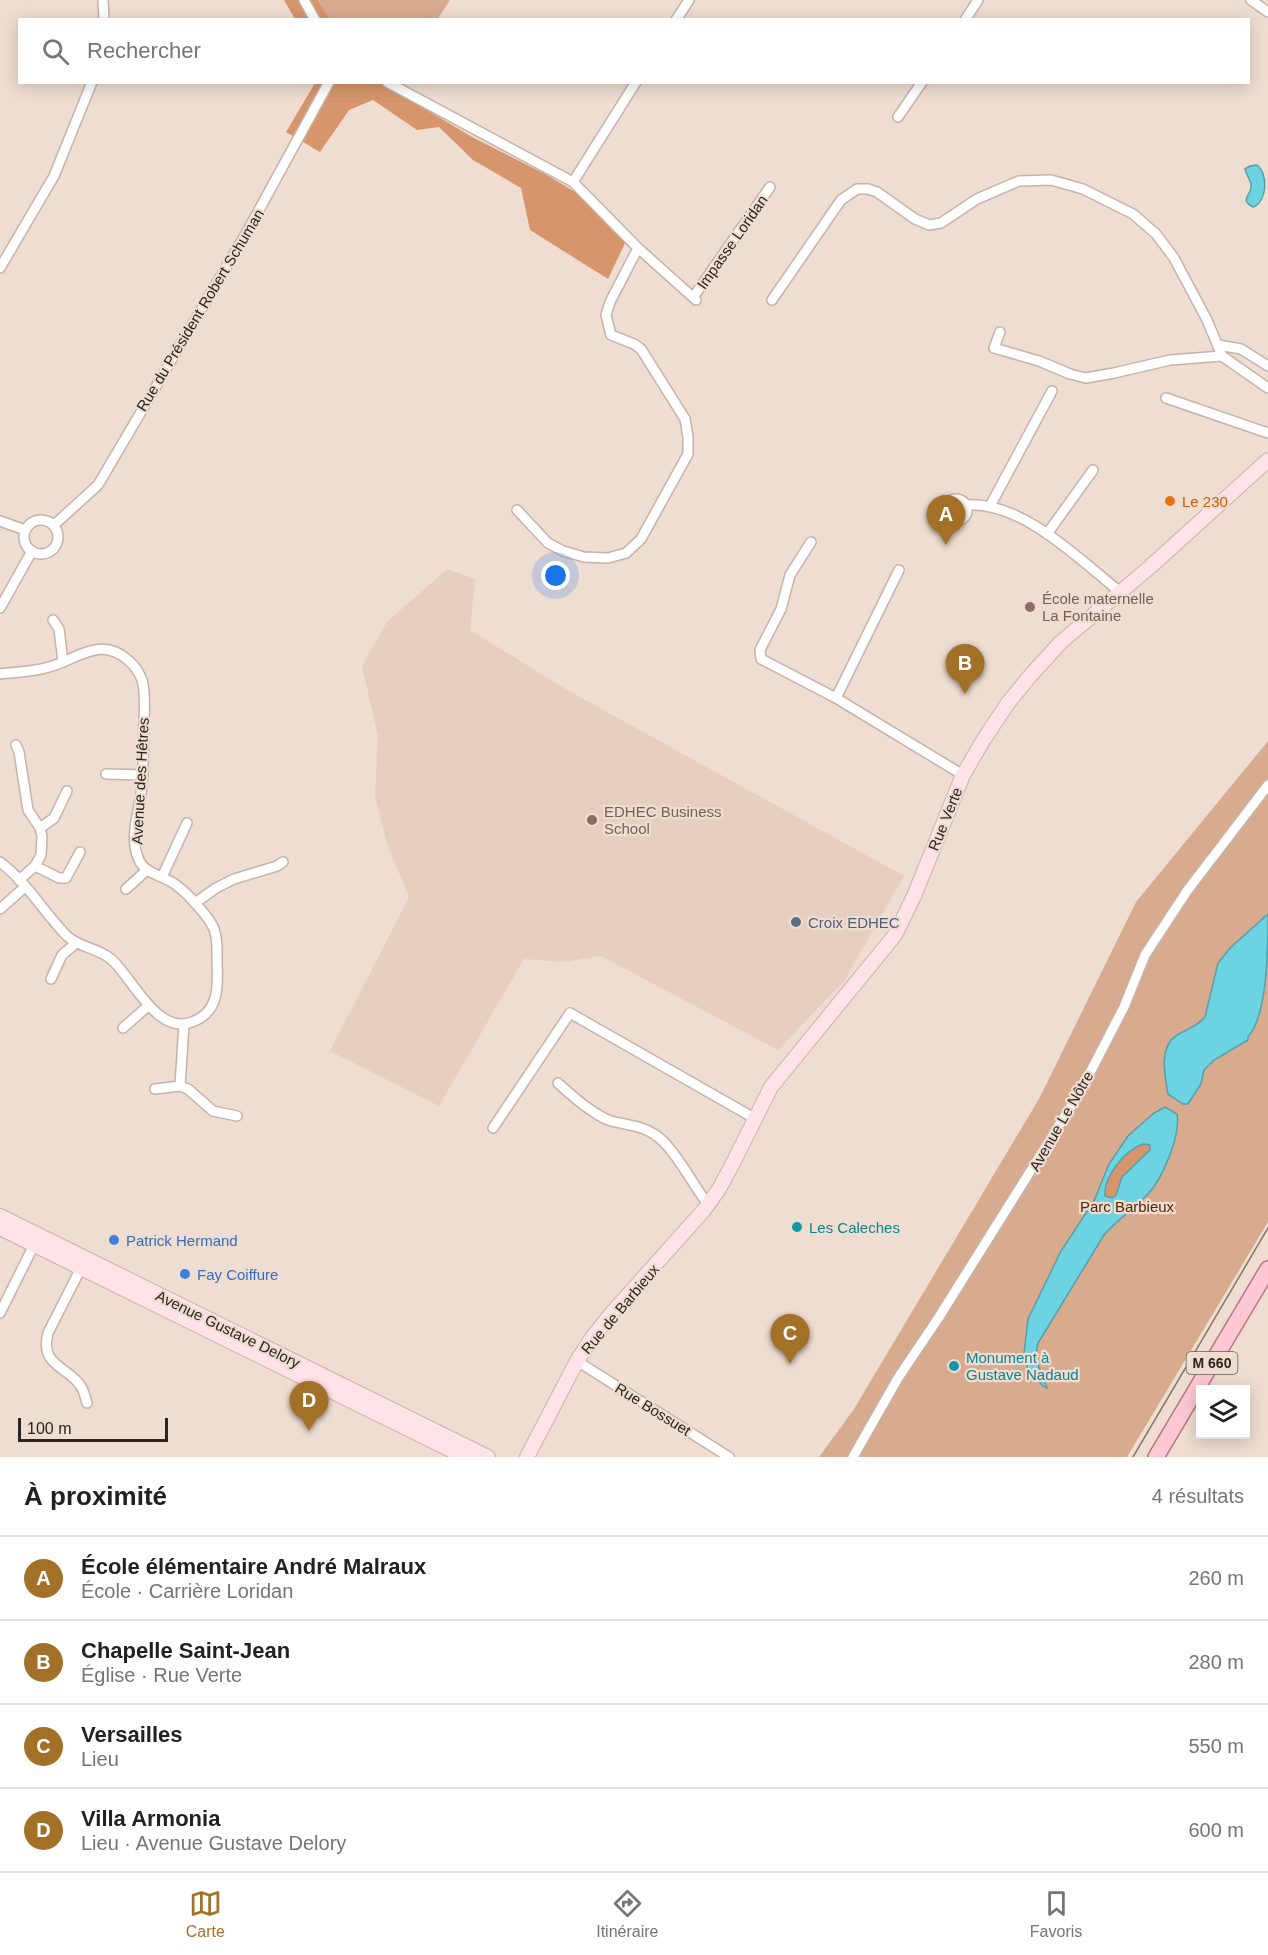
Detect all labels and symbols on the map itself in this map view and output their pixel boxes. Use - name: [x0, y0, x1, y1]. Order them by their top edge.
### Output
- street label: Impasse Loridan: [693, 192, 771, 292]
- street label: Rue du Président Robert Schuman: [133, 206, 267, 414]
- place label: Le 230: [1182, 493, 1228, 510]
- marker: Le 230: [1163, 494, 1177, 508]
- pin: A: [926, 496, 966, 545]
- your location: [541, 561, 570, 590]
- place label: École maternelle La Fontaine: [1042, 590, 1154, 624]
- marker: École maternelle La Fontaine: [1023, 600, 1037, 614]
- pin: B: [946, 644, 984, 694]
- street label: Avenue des Hêtres: [128, 717, 152, 845]
- street label: Rue Verte: [925, 785, 965, 853]
- place label: EDHEC Business School: [604, 803, 722, 837]
- marker: EDHEC Business School: [585, 813, 599, 827]
- place label: Croix EDHEC: [808, 914, 900, 931]
- marker: Croix EDHEC: [789, 915, 803, 929]
- street label: Avenue Le Nôtre: [1026, 1068, 1096, 1174]
- park label: Parc Barbieux: [1080, 1198, 1175, 1215]
- place label: Les Caleches: [809, 1219, 900, 1236]
- marker: Les Caleches: [790, 1220, 804, 1234]
- place label: Patrick Hermand: [126, 1232, 238, 1249]
- marker: Patrick Hermand: [107, 1233, 121, 1247]
- street label: Rue de Barbieux: [578, 1260, 663, 1357]
- place label: Fay Coiffure: [197, 1266, 278, 1283]
- marker: Fay Coiffure: [178, 1267, 192, 1281]
- street label: Avenue Gustave Delory: [153, 1287, 303, 1372]
- pin: C: [770, 1314, 810, 1364]
- place label: Monument à Gustave Nadaud: [966, 1349, 1079, 1383]
- road number: M 660: [1186, 1352, 1238, 1374]
- marker: Monument à Gustave Nadaud: [947, 1359, 961, 1373]
- street label: Rue Bossuet: [612, 1379, 695, 1439]
- pin: D: [290, 1382, 328, 1431]
- scale bar: [18, 1415, 168, 1442]

